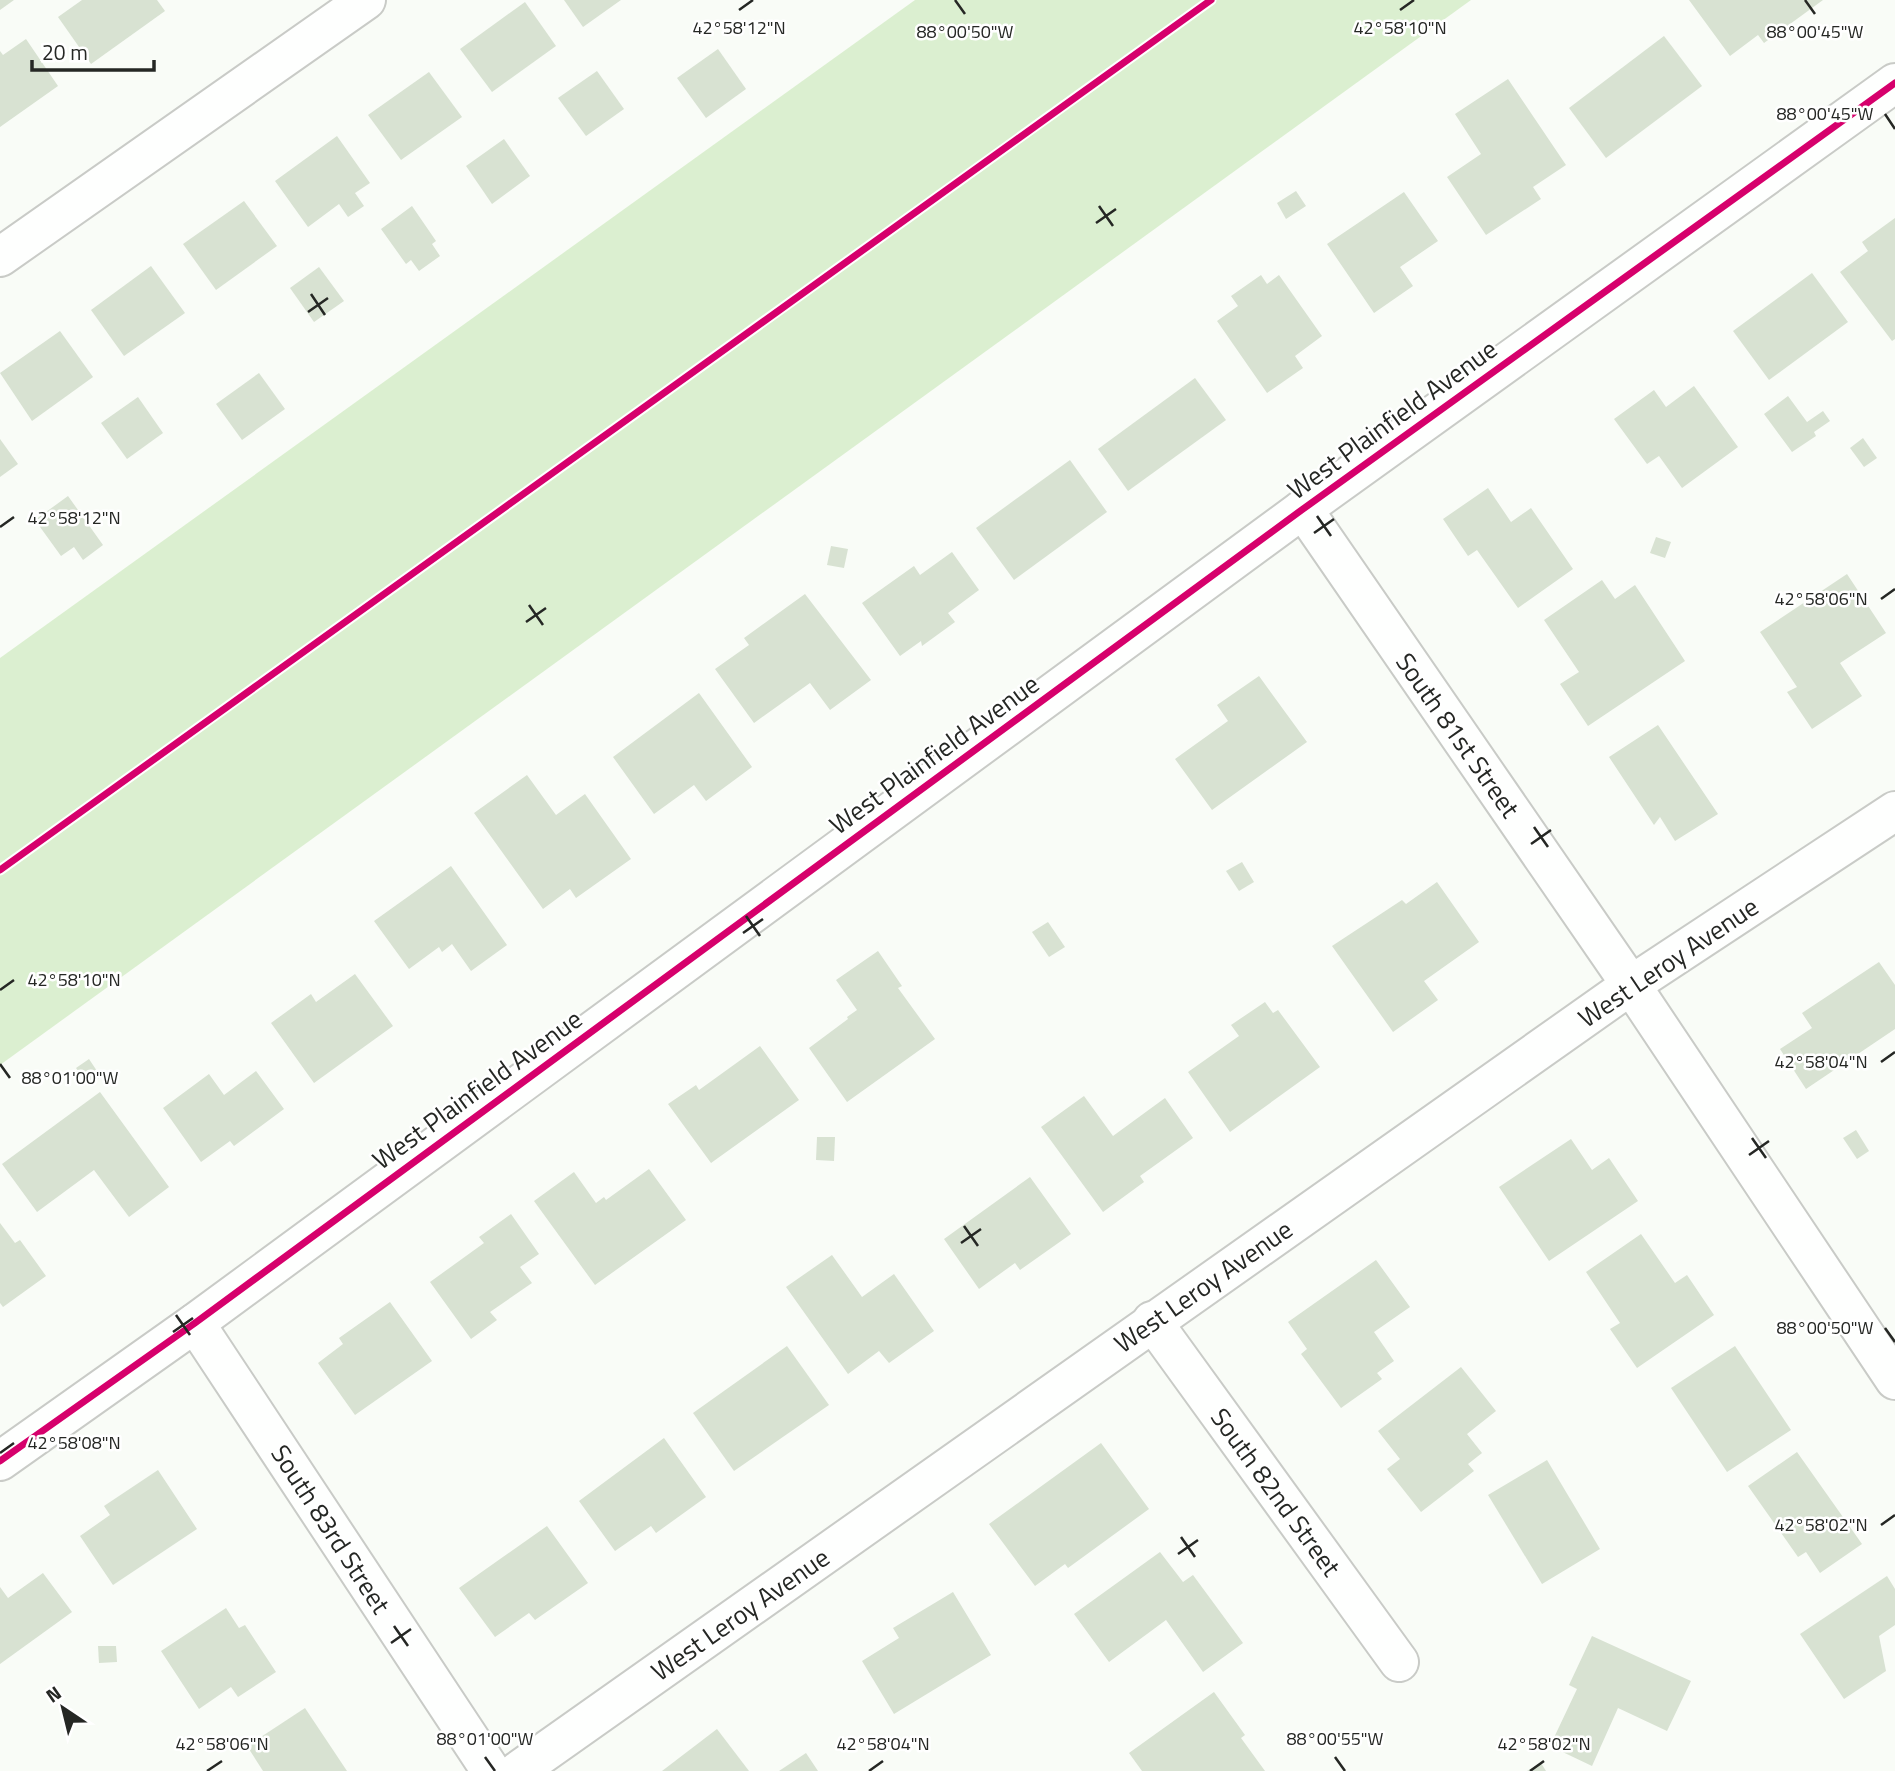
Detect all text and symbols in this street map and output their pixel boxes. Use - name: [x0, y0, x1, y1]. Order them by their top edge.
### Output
- text: 42°58'12"N: [692, 14, 786, 41]
- text: 42°58'10"N: [1353, 14, 1447, 41]
- text: 88°00'50"W: [917, 18, 1014, 45]
- text: 88°00'45"W: [1767, 18, 1864, 45]
- scale bar: [32, 28, 154, 72]
- text: 20 m: [42, 36, 88, 68]
- text: 88°00'45"W: [1777, 100, 1874, 127]
- street label: West Plainfield Avenue: [1279, 329, 1505, 509]
- text: 42°58'12"N: [27, 504, 121, 531]
- text: 42°58'06"N: [1774, 585, 1868, 612]
- street label: South 81st Street: [1387, 645, 1529, 825]
- street label: West Plainfield Avenue: [821, 664, 1047, 844]
- street label: West Leroy Avenue: [1570, 887, 1766, 1037]
- text: 42°58'10"N: [27, 966, 121, 993]
- street label: West Plainfield Avenue: [364, 999, 590, 1179]
- text: 42°58'04"N: [1774, 1048, 1868, 1075]
- text: 88°01'00"W: [22, 1064, 119, 1091]
- street label: West Leroy Avenue: [1106, 1210, 1300, 1362]
- text: 88°00'50"W: [1777, 1314, 1874, 1341]
- street label: South 82nd Street: [1201, 1400, 1351, 1584]
- text: 42°58'08"N: [27, 1429, 121, 1456]
- street label: South 83rd Street: [262, 1437, 400, 1621]
- text: 42°58'02"N: [1774, 1511, 1868, 1538]
- street label: West Leroy Avenue: [643, 1538, 837, 1690]
- north arrow: [28, 1673, 98, 1743]
- text: N: [39, 1678, 67, 1709]
- text: 88°01'00"W: [437, 1725, 534, 1752]
- text: 88°00'55"W: [1287, 1725, 1384, 1752]
- text: 42°58'06"N: [175, 1730, 269, 1757]
- text: 42°58'04"N: [836, 1730, 930, 1757]
- text: 42°58'02"N: [1497, 1730, 1591, 1757]

